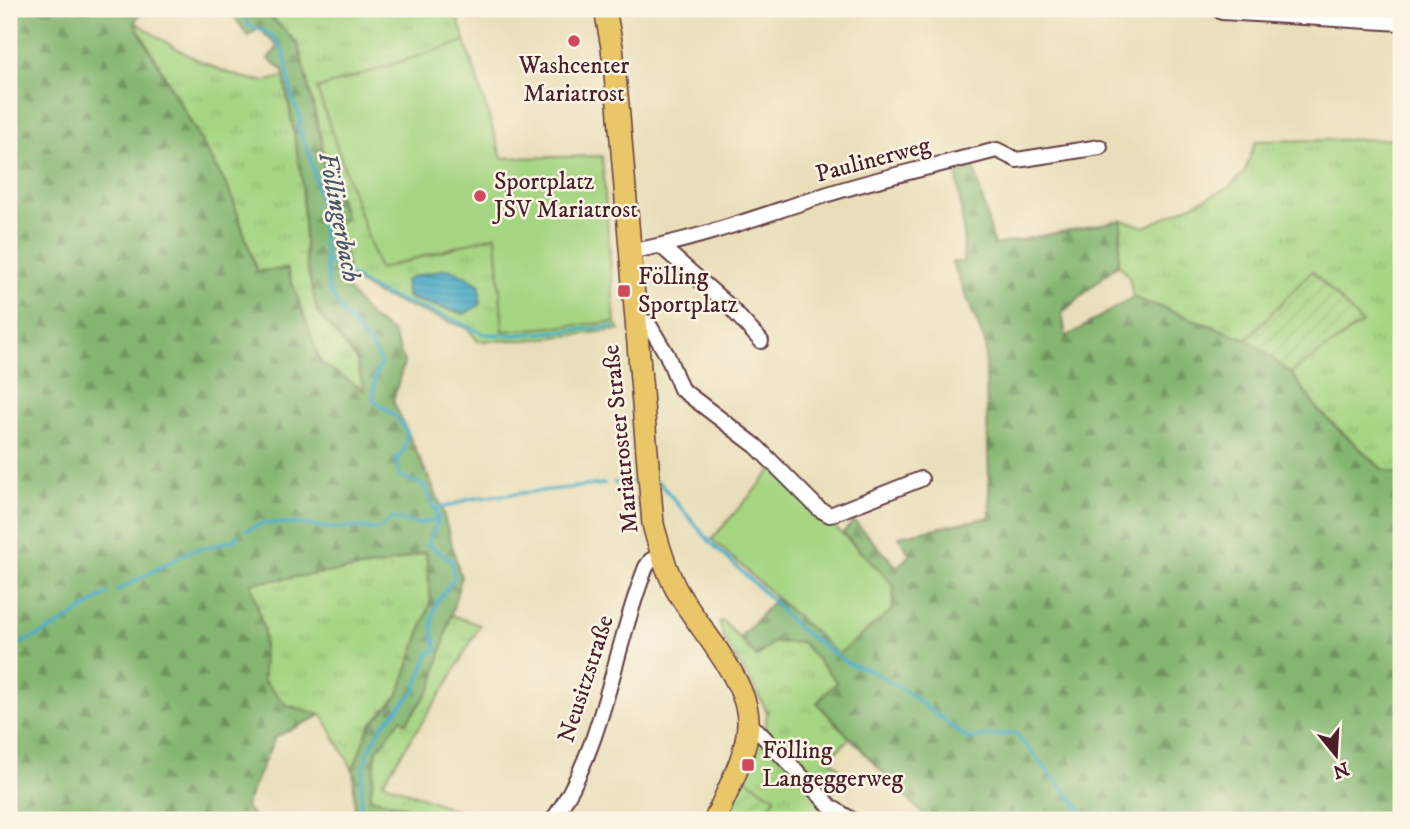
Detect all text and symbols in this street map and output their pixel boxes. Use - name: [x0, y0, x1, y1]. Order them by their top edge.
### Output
- marker: Washcenter Mariatrost: [566, 33, 582, 49]
- place label: Washcenter Mariatrost: [518, 51, 629, 109]
- street label: Paulinerweg: [812, 130, 934, 190]
- water label: Föllingerbach: [310, 149, 368, 285]
- place label: Sportplatz JSV Mariatrost: [492, 167, 638, 225]
- marker: Sportplatz JSV Mariatrost: [472, 188, 488, 204]
- place label: Fölling Sportplatz: [638, 262, 739, 320]
- marker: Fölling Sportplatz: [616, 283, 632, 299]
- street label: Mariatroster Straße: [596, 343, 646, 535]
- street label: Neusitzstraße: [551, 611, 621, 747]
- north arrow: [1302, 720, 1372, 790]
- place label: Fölling Langeggerweg: [762, 736, 903, 794]
- text: N: [1329, 756, 1352, 783]
- marker: Fölling Langeggerweg: [740, 757, 756, 773]

